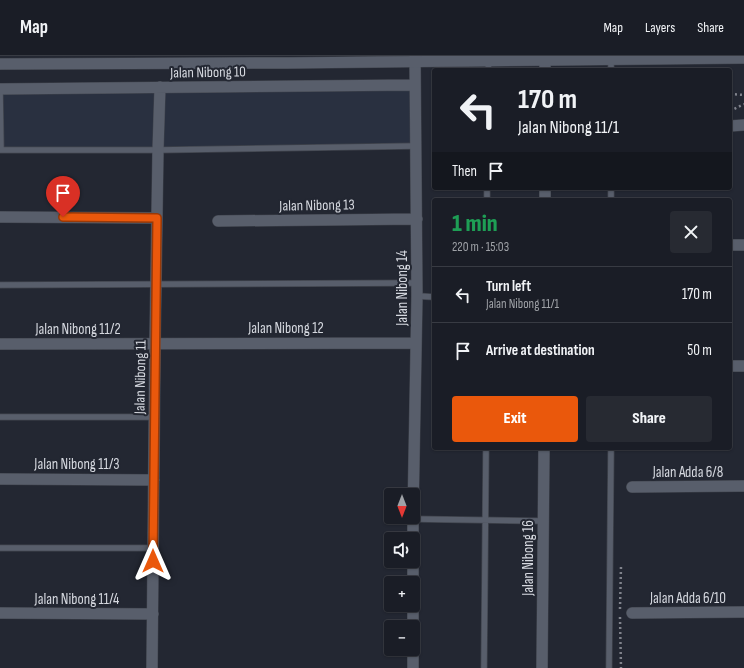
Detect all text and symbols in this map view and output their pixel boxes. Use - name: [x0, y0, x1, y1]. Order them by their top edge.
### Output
- text: Map: [20, 16, 48, 39]
- text: Map: [603, 19, 623, 36]
- text: Layers: [645, 19, 675, 36]
- text: Share: [697, 19, 724, 36]
- street label: Jalan Nibong 10: [169, 62, 246, 83]
- text: 170 m: [518, 83, 577, 116]
- icon: left: [452, 84, 504, 136]
- text: Jalan Nibong 11/1: [518, 117, 619, 138]
- icon: arrive: [485, 160, 507, 182]
- text: Then: [452, 162, 477, 181]
- pin: [46, 176, 80, 217]
- icon: arrive: [52, 182, 74, 204]
- street label: Jalan Nibong 13: [278, 195, 355, 216]
- text: 1 min: [452, 209, 498, 238]
- button: close: [670, 211, 712, 253]
- text: 220 m · 15:03: [452, 239, 509, 255]
- street label: Jalan Nibong 14: [393, 250, 412, 327]
- text: Turn left: [486, 277, 531, 296]
- icon: left: [452, 284, 474, 306]
- text: 170 m: [682, 285, 712, 304]
- text: Jalan Nibong 11/1: [486, 296, 559, 312]
- street label: Jalan Nibong 12: [247, 319, 324, 338]
- street label: Jalan Nibong 11/2: [34, 320, 121, 339]
- street label: Jalan Nibong 11: [130, 339, 151, 415]
- icon: arrive: [452, 340, 474, 362]
- text: Arrive at destination: [486, 341, 595, 360]
- text: 50 m: [687, 341, 712, 360]
- button: Exit: [452, 396, 578, 442]
- button: Share: [586, 396, 712, 442]
- street label: Jalan Nibong 11/3: [33, 455, 120, 474]
- street label: Jalan Adda 6/8: [652, 463, 723, 482]
- north arrow: [384, 488, 420, 524]
- map controls: [384, 488, 420, 656]
- street label: Jalan Nibong 16: [519, 520, 538, 597]
- button: sound: [384, 532, 420, 568]
- position arrow: [132, 540, 174, 582]
- button: +: [384, 576, 420, 612]
- street label: Jalan Adda 6/10: [649, 589, 726, 608]
- street label: Jalan Nibong 11/4: [34, 590, 119, 609]
- button: −: [384, 620, 420, 656]

